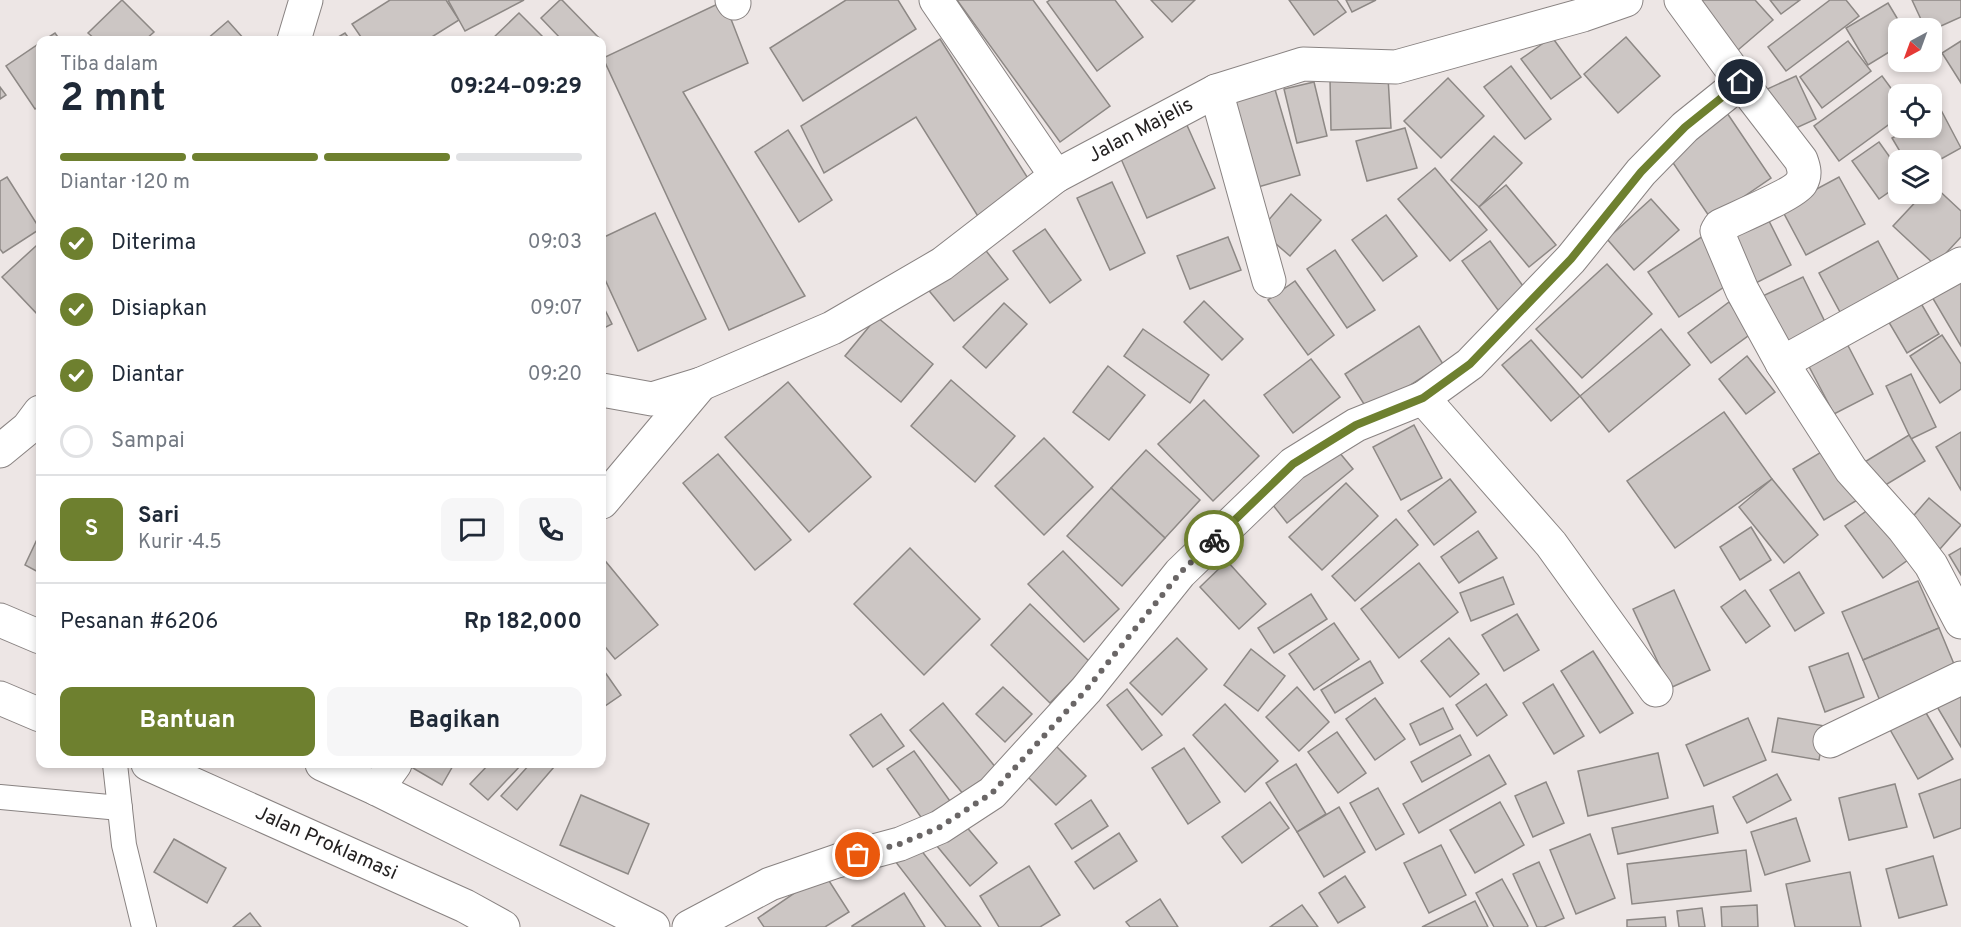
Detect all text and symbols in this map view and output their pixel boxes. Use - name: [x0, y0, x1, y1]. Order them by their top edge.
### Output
- north arrow: [1888, 18, 1942, 72]
- map controls: [1888, 18, 1942, 204]
- text: Tiba dalam: [60, 52, 158, 78]
- pin: [1715, 56, 1766, 107]
- icon: home: [1724, 65, 1757, 98]
- text: 09:24–09:29: [450, 74, 582, 101]
- text: 2 mnt: [60, 76, 166, 125]
- button: locate: [1888, 84, 1942, 138]
- street label: Jalan Majelis: [1084, 92, 1198, 169]
- button: layers: [1888, 150, 1942, 204]
- text: Diantar · 120 m: [60, 170, 190, 196]
- icon: check: [60, 227, 93, 260]
- text: Diterima: [111, 230, 196, 257]
- text: 09:03: [528, 230, 582, 256]
- icon: check: [60, 293, 93, 326]
- text: Disiapkan: [111, 296, 207, 323]
- text: 09:07: [530, 296, 582, 322]
- icon: check: [60, 359, 93, 392]
- text: Diantar: [111, 362, 184, 389]
- text: 09:20: [528, 362, 582, 388]
- text: Sampai: [111, 428, 185, 455]
- button: chat: [441, 498, 504, 561]
- button: phone: [519, 498, 582, 561]
- text: Sari: [138, 503, 179, 530]
- courier: [1184, 510, 1244, 570]
- text: S: [85, 516, 98, 543]
- icon: bike: [1198, 524, 1231, 557]
- text: Kurir · 4.5: [138, 530, 222, 556]
- text: Pesanan #6206: [60, 609, 218, 636]
- text: Rp 182,000: [464, 609, 582, 636]
- button: Bantuan: [60, 687, 315, 756]
- button: Bagikan: [327, 687, 582, 756]
- street label: Jalan Proklamasi: [251, 801, 401, 887]
- pin: [832, 829, 883, 880]
- icon: bag: [841, 838, 874, 871]

